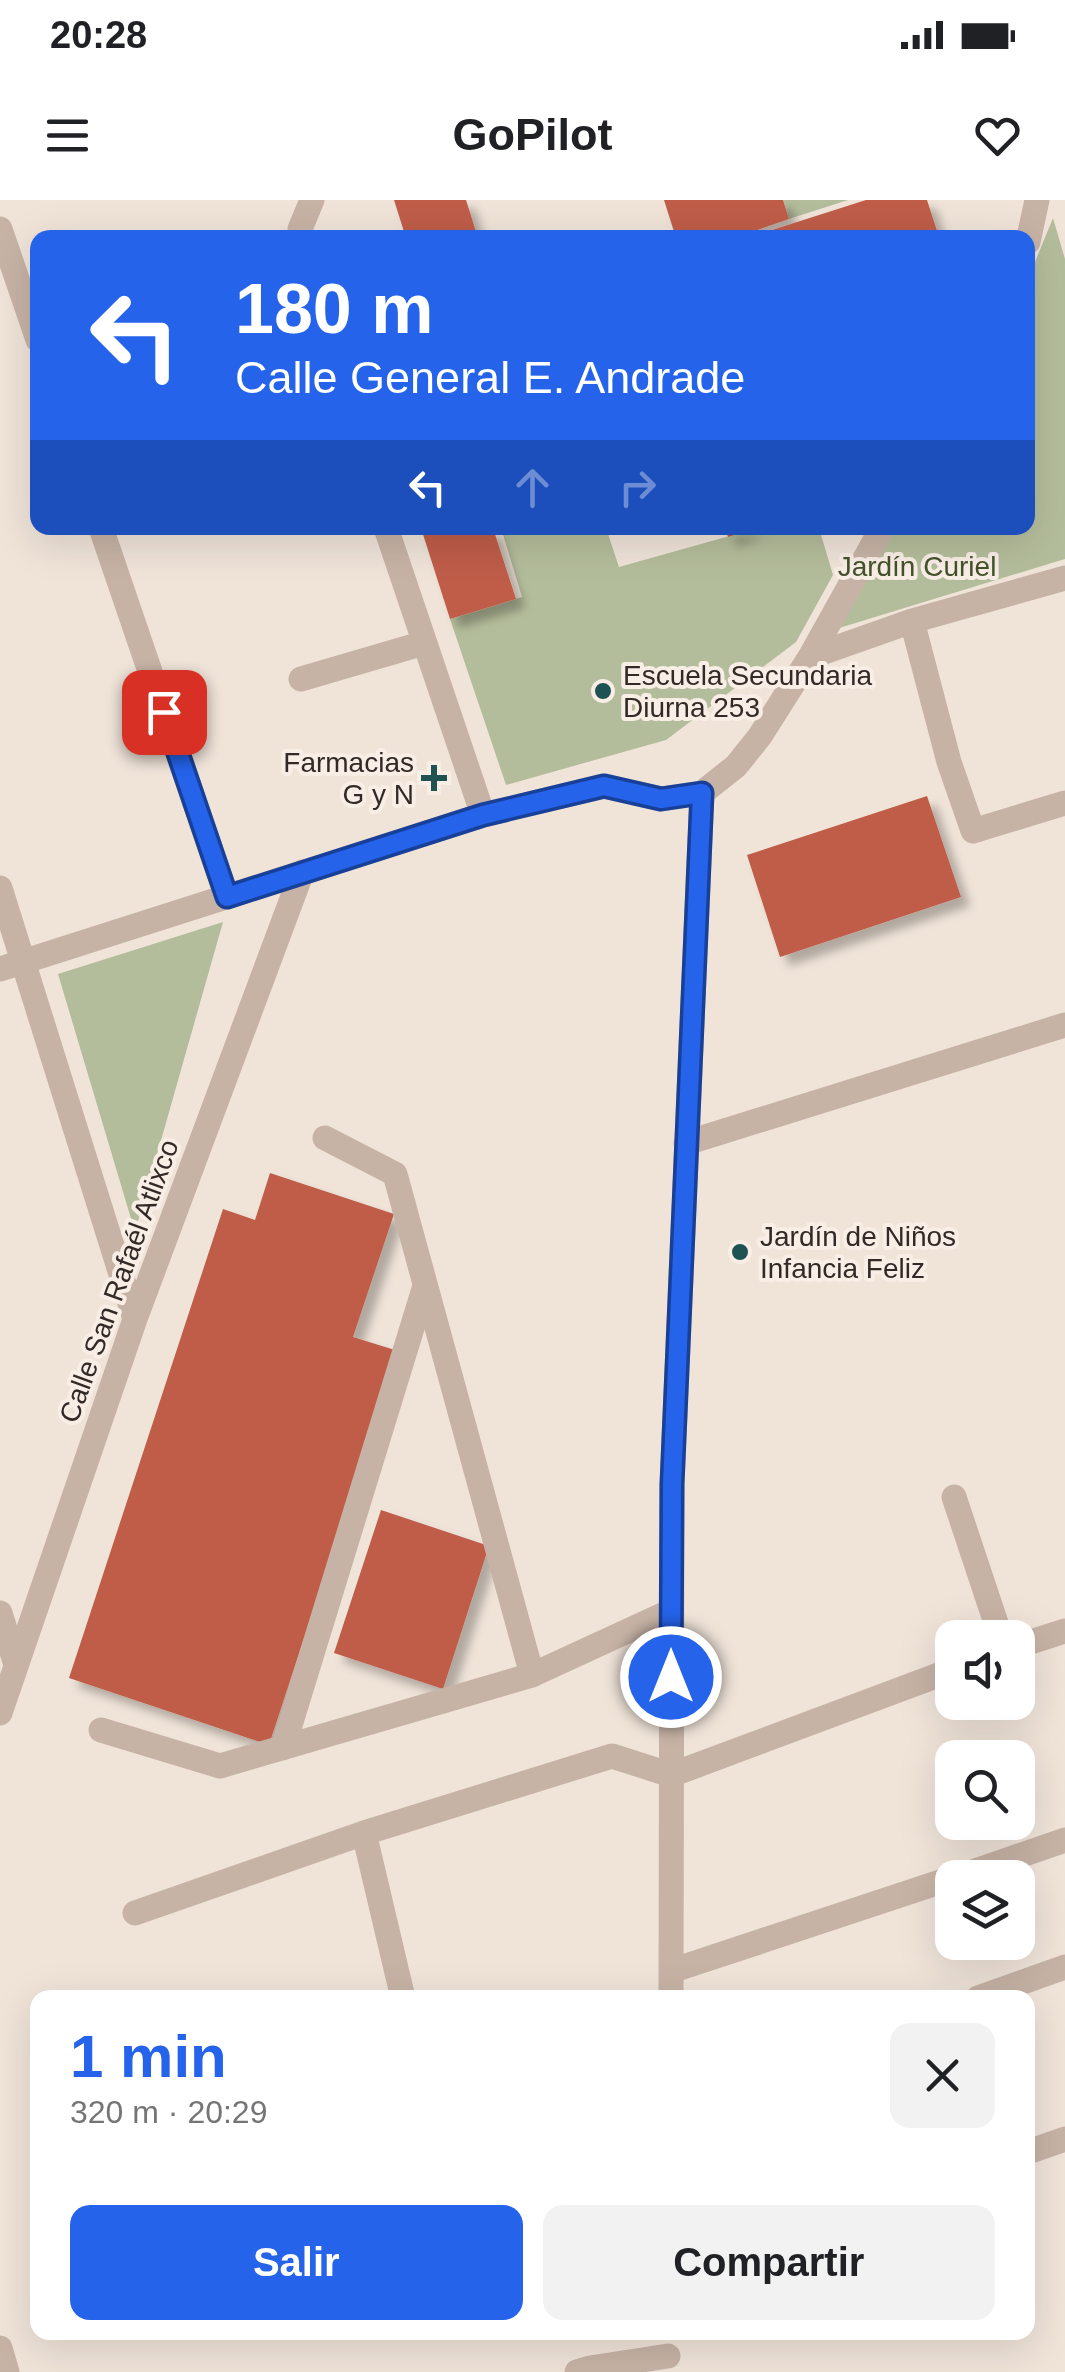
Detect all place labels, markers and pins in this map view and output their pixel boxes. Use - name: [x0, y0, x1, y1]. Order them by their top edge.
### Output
- place label: Escuela Secundaria Diurna 253: [623, 660, 872, 723]
- pin: [122, 670, 207, 755]
- marker: Escuela Secundaria Diurna 253: [592, 680, 614, 702]
- place label: Farmacias G y N: [283, 747, 414, 810]
- marker: Farmacias G y N: [423, 767, 445, 789]
- place label: Jardín de Niños Infancia Feliz: [760, 1221, 956, 1284]
- marker: Jardín de Niños Infancia Feliz: [729, 1241, 751, 1263]

